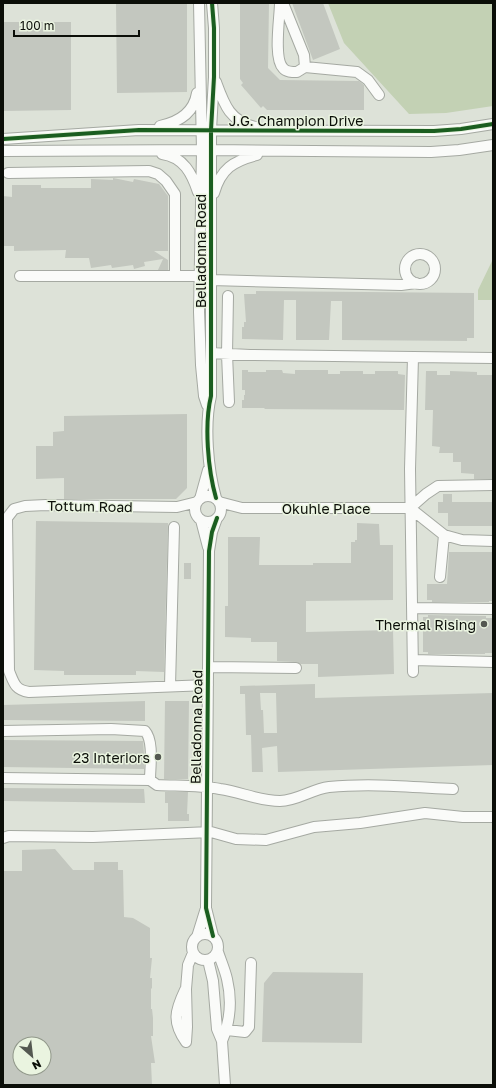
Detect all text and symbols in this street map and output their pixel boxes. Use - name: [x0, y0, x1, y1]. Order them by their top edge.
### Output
- scale bar: [14, 12, 139, 38]
- text: 100 m: [20, 18, 54, 33]
- street label: J.G. Champion Drive: [229, 112, 363, 129]
- street label: Belladonna Road: [192, 194, 209, 308]
- street label: Tottum Road: [47, 497, 133, 515]
- street label: Okuhle Place: [282, 500, 370, 517]
- place label: Thermal Rising: [375, 616, 476, 633]
- marker: Thermal Rising: [479, 619, 489, 629]
- street label: Belladonna Road: [187, 670, 205, 784]
- place label: 23 Interiors: [73, 749, 150, 766]
- marker: 23 Interiors: [153, 752, 163, 762]
- north arrow: [12, 1036, 52, 1076]
- text: N: [30, 1058, 44, 1073]

